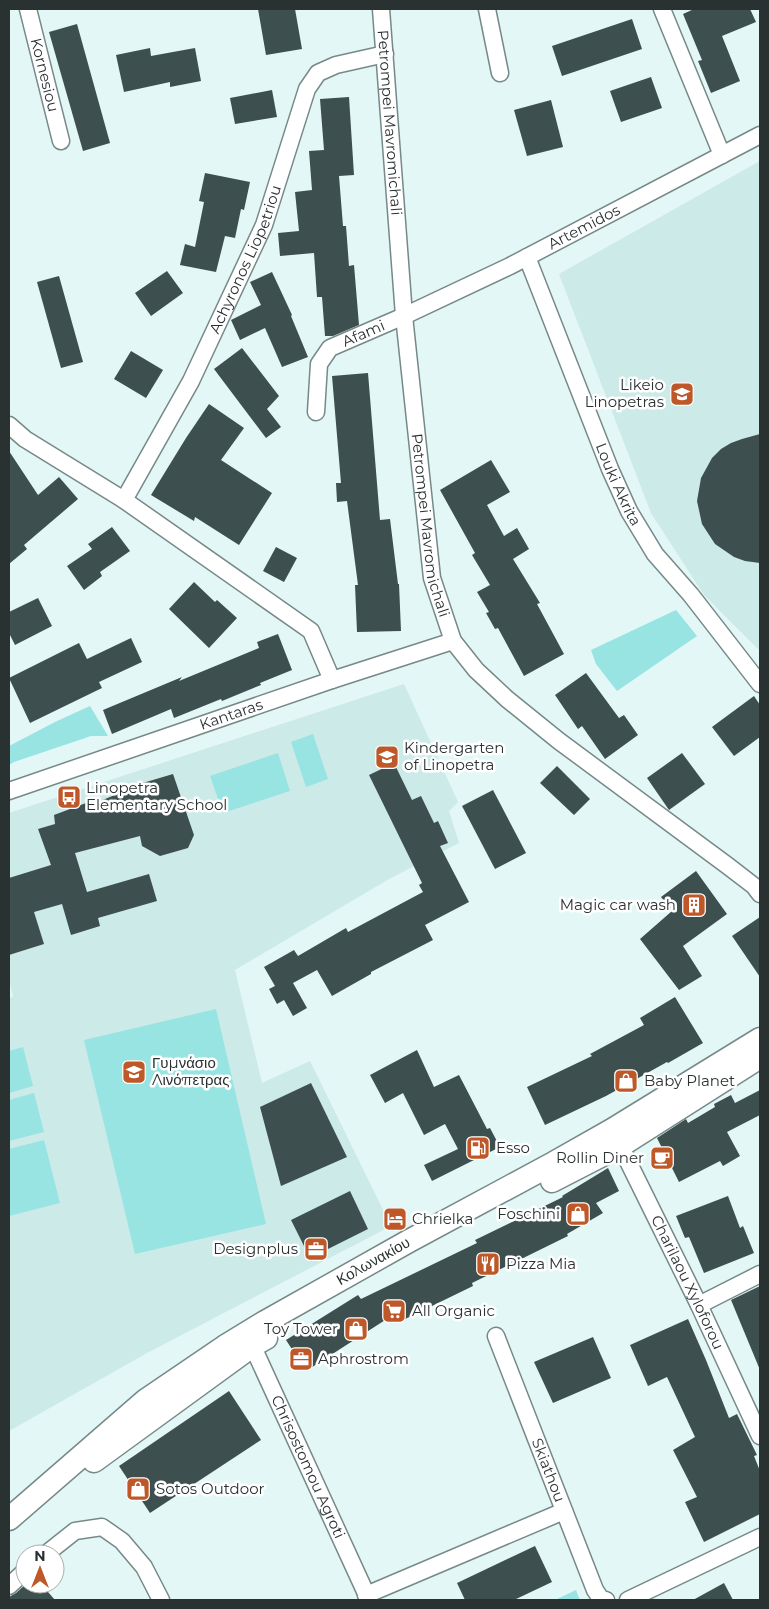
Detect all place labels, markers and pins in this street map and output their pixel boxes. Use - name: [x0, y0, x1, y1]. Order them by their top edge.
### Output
- place label: Likeio Linopetras: [585, 375, 664, 411]
- school or university icon: Likeio Linopetras: [669, 381, 695, 407]
- place label: Kindergarten of Linopetra: [404, 738, 504, 774]
- school or university icon: Kindergarten of Linopetra: [374, 744, 400, 770]
- place label: Linopetra Elementary School: [86, 778, 227, 814]
- bus stop icon: Linopetra Elementary School: [56, 784, 82, 810]
- building icon: Magic car wash: [681, 892, 707, 918]
- place label: Magic car wash: [560, 895, 676, 914]
- place label: Γυμνάσιο Λινόπετρας: [152, 1053, 230, 1089]
- school or university icon: Γυμνάσιο Λινόπετρας: [121, 1059, 147, 1085]
- shop icon: Baby Planet: [613, 1068, 639, 1094]
- place label: Baby Planet: [644, 1071, 735, 1090]
- fuel station icon: Esso: [465, 1135, 491, 1161]
- place label: Esso: [496, 1138, 530, 1157]
- cafe icon: Rollin Diner: [649, 1145, 675, 1171]
- place label: Rollin Diner: [556, 1148, 644, 1167]
- shop icon: Foschini: [565, 1201, 591, 1227]
- place label: Foschini: [497, 1204, 560, 1223]
- hotel icon: Chrielka: [382, 1206, 408, 1232]
- place label: Chrielka: [412, 1209, 473, 1228]
- office icon: Designplus: [303, 1236, 329, 1262]
- place label: Designplus: [213, 1239, 298, 1258]
- restaurant icon: Pizza Mia: [475, 1251, 501, 1277]
- place label: Pizza Mia: [506, 1254, 576, 1273]
- supermarket icon: All Organic: [381, 1298, 407, 1324]
- place label: All Organic: [412, 1301, 495, 1320]
- shop icon: Toy Tower: [343, 1316, 369, 1342]
- place label: Toy Tower: [264, 1319, 338, 1338]
- office icon: Aphrostrom: [288, 1346, 314, 1372]
- place label: Aphrostrom: [318, 1349, 409, 1368]
- shop icon: Sotos Outdoor: [125, 1476, 151, 1502]
- place label: Sotos Outdoor: [156, 1479, 265, 1498]

